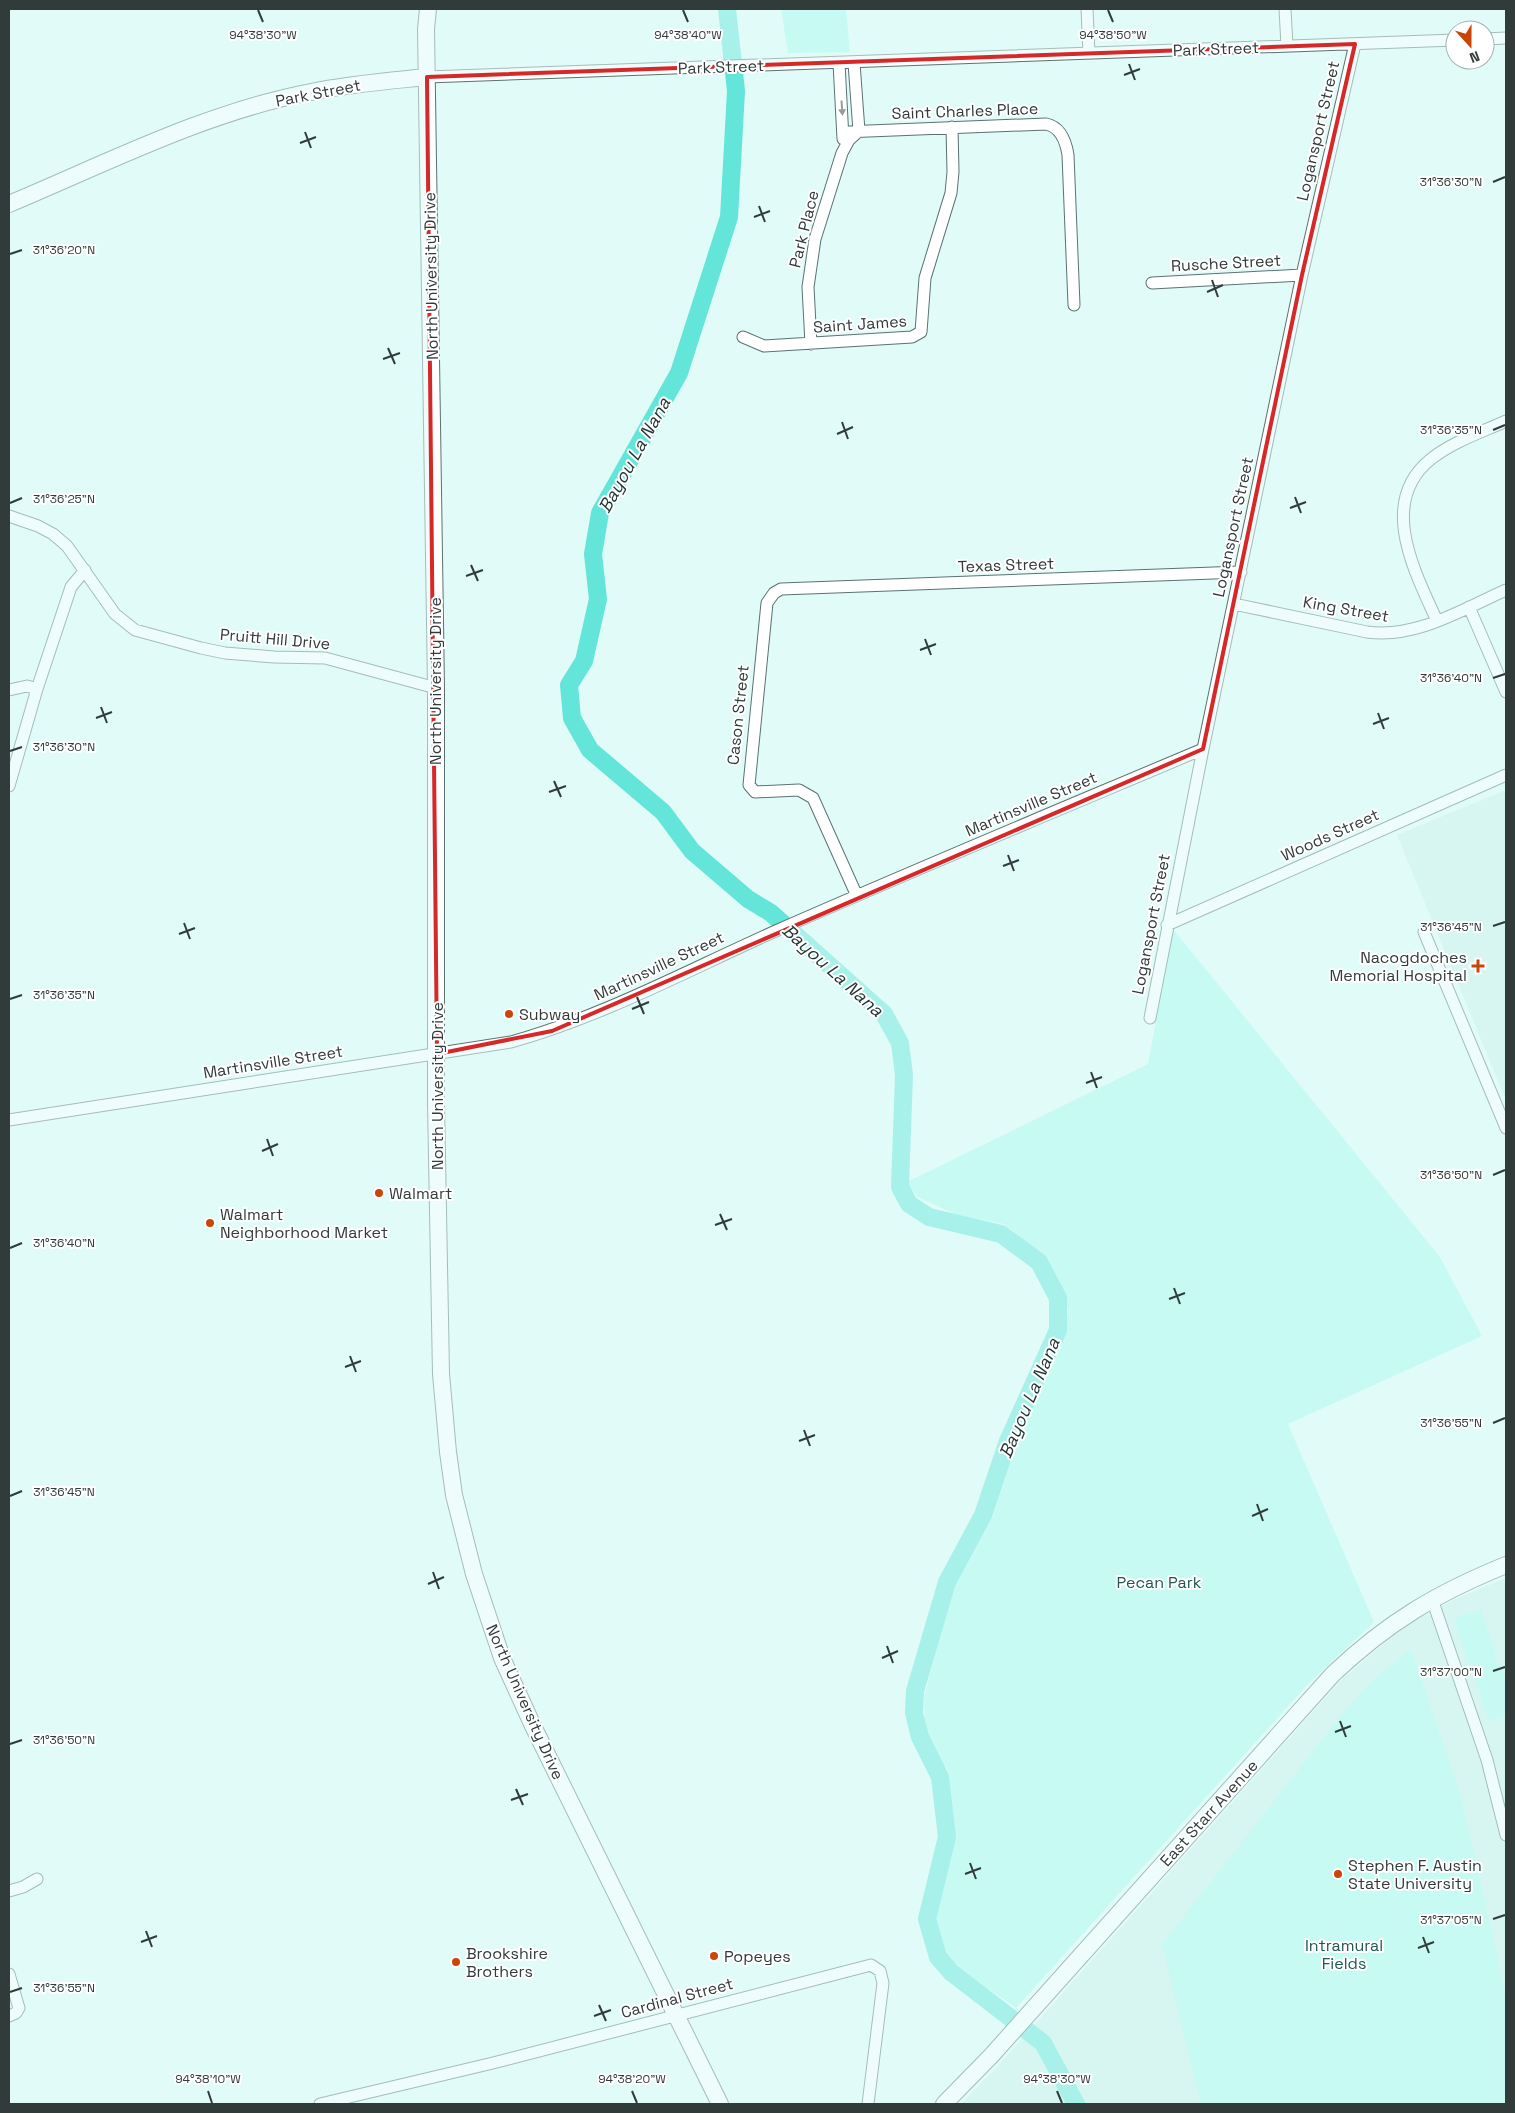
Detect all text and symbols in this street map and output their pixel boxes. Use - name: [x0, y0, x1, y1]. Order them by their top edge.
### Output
- north arrow: [1445, 20, 1495, 70]
- text: 94°38'30"W: [229, 27, 297, 43]
- text: 94°38'40"W: [654, 27, 722, 43]
- text: 94°38'50"W: [1079, 27, 1147, 43]
- street label: Park Street: [1173, 37, 1259, 61]
- text: N: [1467, 47, 1482, 67]
- street label: Park Street: [678, 55, 764, 79]
- street label: Logansport Street: [1292, 59, 1344, 203]
- street label: Park Street: [274, 74, 362, 112]
- street label: Saint Charles Place: [891, 98, 1039, 124]
- one-way arrow: [838, 100, 846, 116]
- text: 31°36'30"N: [1420, 174, 1482, 190]
- street label: Park Place: [784, 188, 824, 270]
- street label: North University Drive: [419, 192, 443, 360]
- text: 31°36'20"N: [33, 242, 95, 258]
- street label: Rusche Street: [1170, 250, 1282, 276]
- street label: Saint James: [812, 310, 908, 338]
- water label: Bayou La Nana: [593, 393, 675, 517]
- text: 31°36'35"N: [1420, 422, 1482, 438]
- street label: Logansport Street: [1208, 455, 1258, 599]
- text: 31°36'25"N: [33, 491, 95, 507]
- street label: Texas Street: [957, 553, 1055, 577]
- street label: King Street: [1301, 591, 1391, 627]
- street label: North University Drive: [425, 597, 446, 765]
- street label: Pruitt Hill Drive: [219, 624, 331, 654]
- street label: Cason Street: [722, 664, 754, 766]
- text: 31°36'40"N: [1420, 670, 1482, 686]
- text: 31°36'30"N: [33, 739, 95, 755]
- street label: Martinsville Street: [962, 767, 1100, 841]
- street label: Woods Street: [1278, 804, 1382, 866]
- street label: Logansport Street: [1127, 852, 1175, 996]
- water label: Bayou La Nana: [778, 919, 889, 1022]
- text: 31°36'45"N: [1420, 919, 1482, 935]
- street label: Martinsville Street: [591, 927, 727, 1005]
- place label: Nacogdoches Memorial Hospital: [1329, 947, 1467, 986]
- marker: Nacogdoches Memorial Hospital: [1471, 959, 1485, 973]
- text: 31°36'35"N: [33, 987, 95, 1003]
- street label: North University Drive: [427, 1002, 448, 1170]
- place label: Subway: [519, 1004, 580, 1025]
- marker: Subway: [503, 1008, 515, 1020]
- street label: Martinsville Street: [202, 1041, 344, 1083]
- text: 31°36'50"N: [1420, 1167, 1482, 1183]
- place label: Walmart: [389, 1183, 452, 1204]
- marker: Walmart: [373, 1187, 385, 1199]
- place label: Walmart Neighborhood Market: [220, 1204, 388, 1243]
- marker: Walmart Neighborhood Market: [204, 1217, 216, 1229]
- text: 31°36'40"N: [33, 1235, 95, 1251]
- water label: Bayou La Nana: [993, 1334, 1065, 1462]
- text: 31°36'55"N: [1420, 1415, 1482, 1431]
- text: 31°36'45"N: [33, 1484, 95, 1500]
- park label: Pecan Park: [1117, 1572, 1202, 1593]
- street label: North University Drive: [481, 1621, 569, 1783]
- text: 31°37'00"N: [1420, 1664, 1482, 1680]
- text: 31°36'50"N: [33, 1732, 95, 1748]
- street label: East Starr Avenue: [1155, 1755, 1263, 1871]
- place label: Stephen F. Austin State University: [1348, 1855, 1482, 1894]
- marker: Stephen F. Austin State University: [1332, 1868, 1344, 1880]
- text: 31°37'05"N: [1420, 1912, 1482, 1928]
- park label: Intramural Fields: [1305, 1935, 1383, 1974]
- place label: Brookshire Brothers: [466, 1943, 548, 1982]
- place label: Popeyes: [724, 1946, 791, 1967]
- marker: Popeyes: [708, 1950, 720, 1962]
- marker: Brookshire Brothers: [450, 1956, 462, 1968]
- street label: Cardinal Street: [619, 1973, 735, 2023]
- text: 31°36'55"N: [33, 1980, 95, 1996]
- text: 94°38'10"W: [175, 2071, 241, 2087]
- text: 94°38'20"W: [598, 2071, 666, 2087]
- text: 94°38'30"W: [1023, 2071, 1091, 2087]

